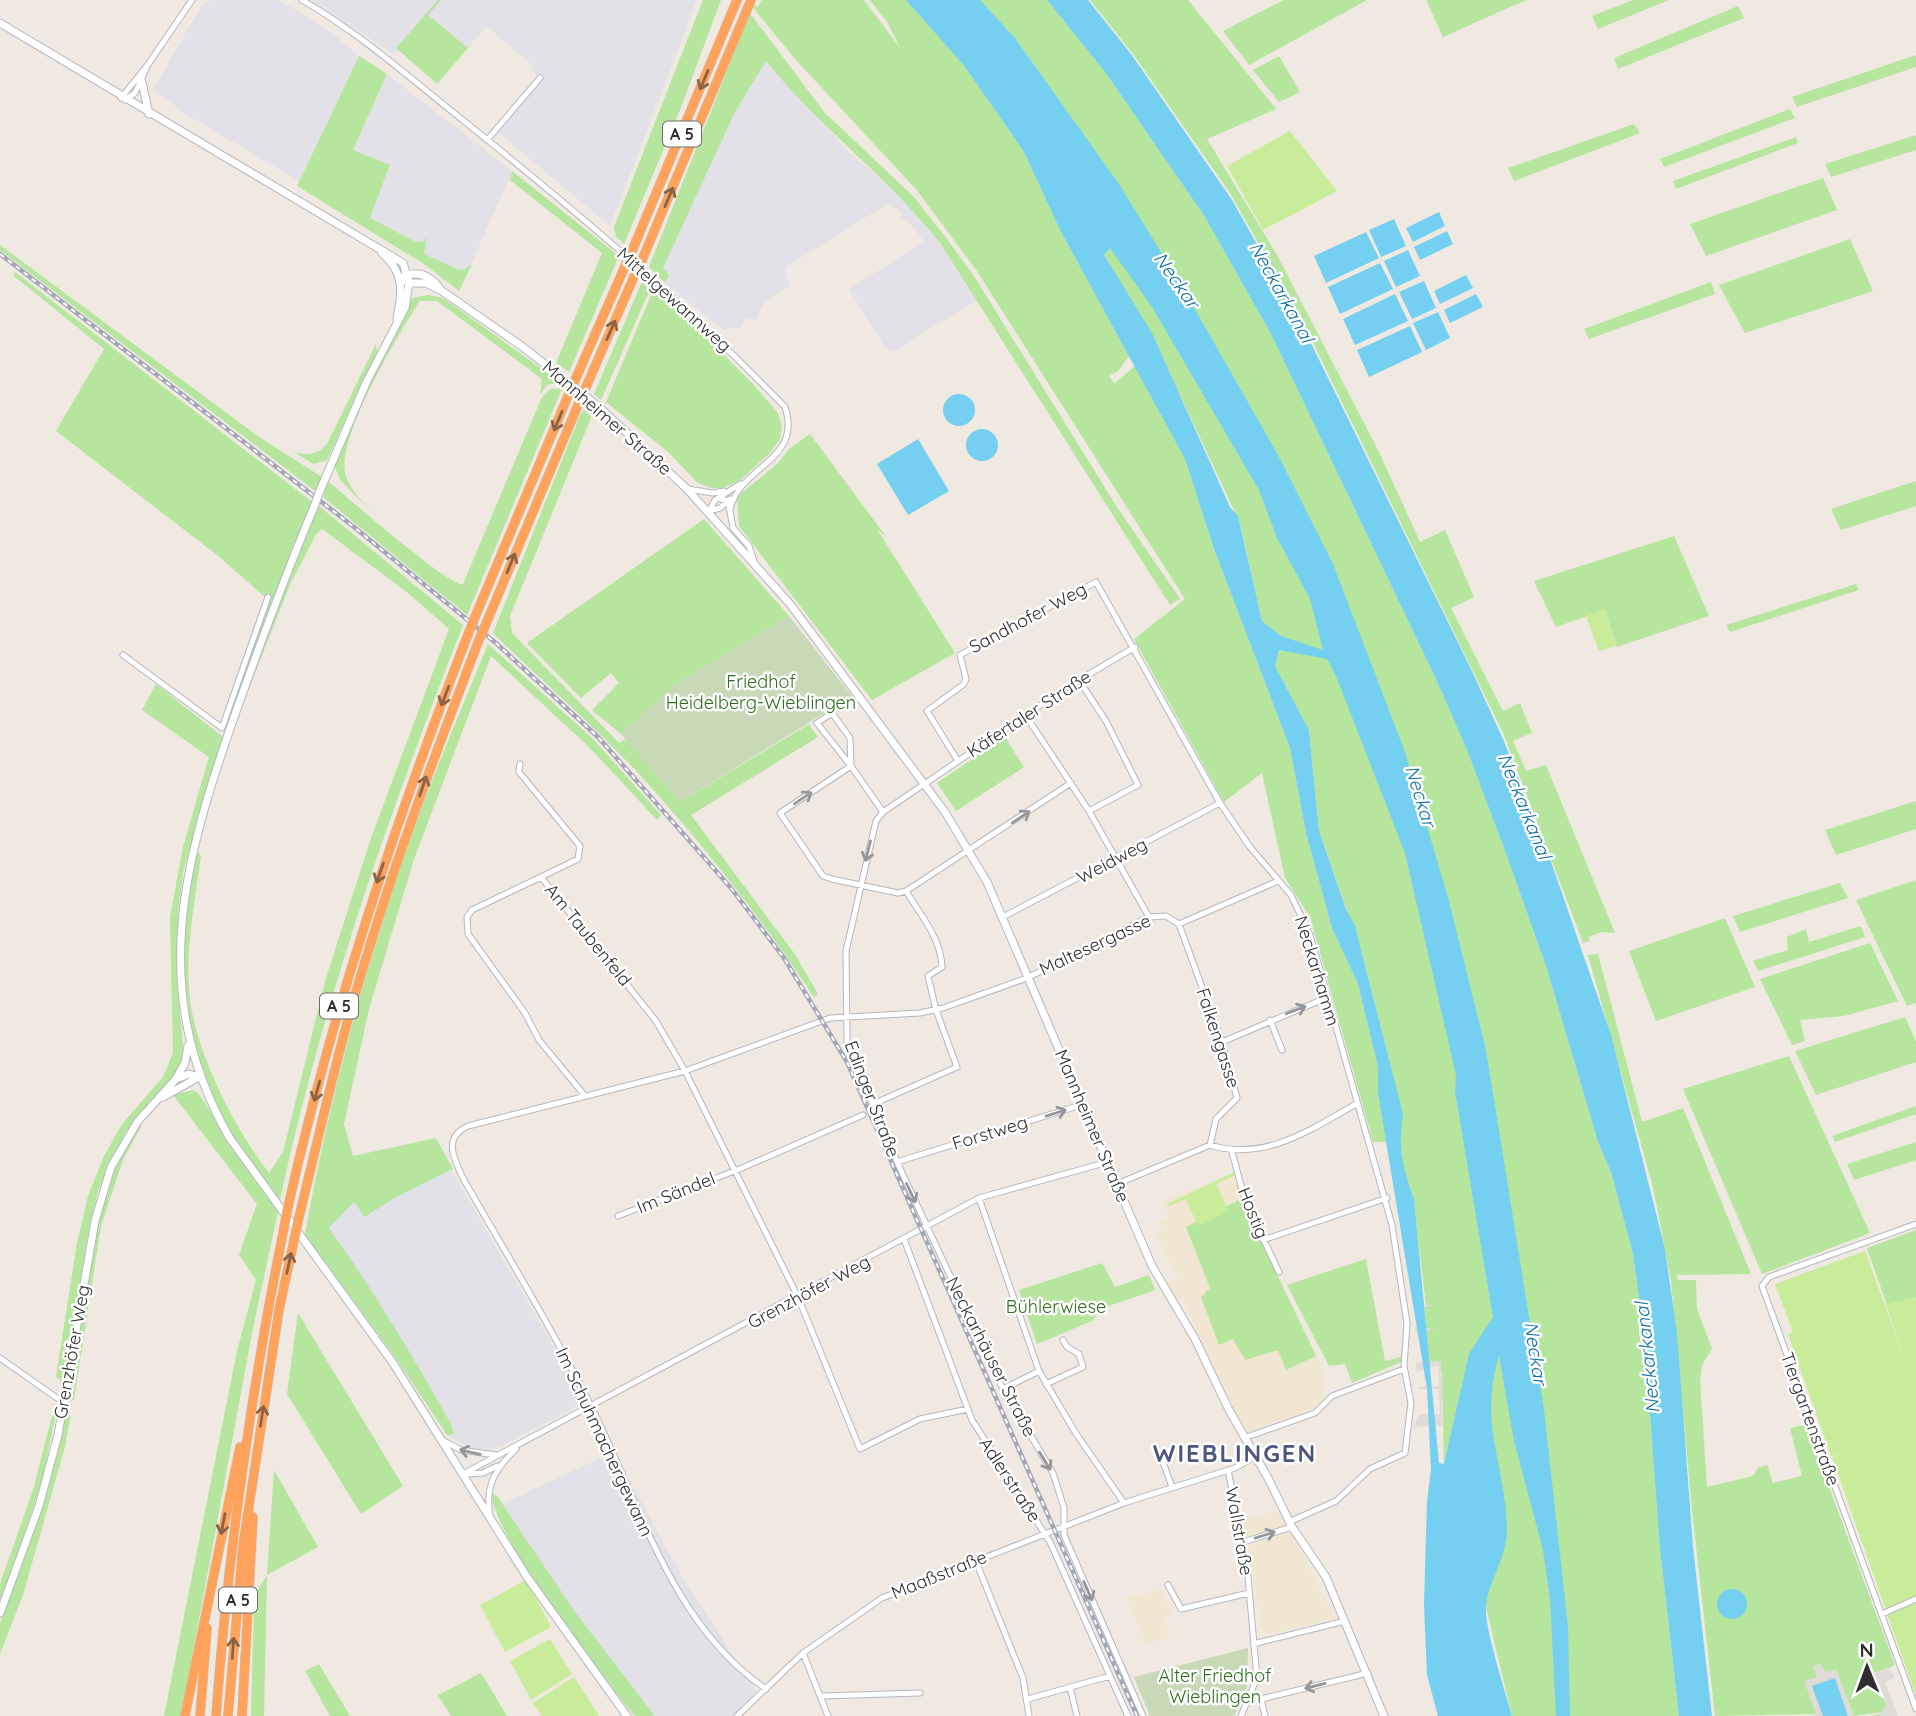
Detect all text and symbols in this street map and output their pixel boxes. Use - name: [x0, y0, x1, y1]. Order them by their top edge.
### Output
- one-way arrow: [697, 69, 710, 91]
- road number: A 5: [663, 122, 701, 146]
- one-way arrow: [663, 187, 676, 208]
- water label: Neckarkanal: [1244, 237, 1321, 349]
- street label: Mittelgewannweg: [612, 242, 736, 357]
- water label: Neckar: [1149, 247, 1207, 315]
- one-way arrow: [605, 319, 618, 341]
- street label: Mannheimer Straße: [538, 355, 677, 480]
- one-way arrow: [551, 410, 564, 431]
- one-way arrow: [505, 552, 518, 574]
- street label: Sandhofer Weg: [965, 577, 1090, 658]
- street label: Käfertaler Straße: [962, 665, 1095, 762]
- park label: Friedhof Heidelberg-Wieblingen: [666, 670, 856, 714]
- one-way arrow: [437, 684, 450, 706]
- water label: Neckarkanal: [1493, 750, 1558, 865]
- water label: Neckar: [1400, 762, 1443, 832]
- one-way arrow: [418, 776, 431, 798]
- one-way arrow: [793, 791, 812, 805]
- one-way arrow: [1010, 810, 1030, 824]
- street label: Weidweg: [1072, 832, 1151, 889]
- one-way arrow: [861, 839, 874, 862]
- one-way arrow: [373, 861, 385, 883]
- street label: Am Taubenfeld: [540, 879, 637, 991]
- street label: Maltesergasse: [1035, 909, 1154, 980]
- street label: Neckarhamm: [1290, 913, 1345, 1029]
- street label: Falkengasse: [1192, 985, 1245, 1091]
- road number: A 5: [320, 994, 358, 1018]
- one-way arrow: [1284, 1002, 1306, 1015]
- street label: Edinger Straße: [840, 1037, 905, 1160]
- street label: Mannheimer Straße: [1050, 1046, 1135, 1206]
- one-way arrow: [309, 1080, 322, 1102]
- one-way arrow: [1045, 1106, 1067, 1119]
- street label: Forstweg: [949, 1110, 1030, 1155]
- street label: Im Sändel: [633, 1166, 718, 1219]
- one-way arrow: [905, 1182, 919, 1203]
- street label: Hostig: [1233, 1184, 1274, 1242]
- street label: Grenzhöfer Weg: [744, 1250, 874, 1334]
- one-way arrow: [283, 1252, 297, 1275]
- street label: Neckarhäuser Straße: [941, 1273, 1042, 1441]
- street label: Grenzhöfer Weg: [48, 1283, 95, 1421]
- park label: Bühlerwiese: [1006, 1295, 1106, 1318]
- water label: Neckarkanal: [1629, 1299, 1665, 1415]
- water label: Neckar: [1519, 1320, 1553, 1389]
- street label: Im Schuhmachergewann: [550, 1344, 658, 1540]
- street label: Tiergartenstraße: [1776, 1349, 1845, 1489]
- one-way arrow: [256, 1405, 269, 1428]
- street label: Adlerstraße: [974, 1433, 1046, 1527]
- district label: WIEBLINGEN: [1153, 1438, 1317, 1468]
- one-way arrow: [460, 1444, 482, 1457]
- one-way arrow: [1038, 1451, 1053, 1470]
- street label: Wallstraße: [1220, 1485, 1259, 1577]
- one-way arrow: [215, 1512, 229, 1535]
- one-way arrow: [1254, 1528, 1276, 1541]
- street label: Maaßstraße: [888, 1545, 990, 1604]
- one-way arrow: [1082, 1580, 1095, 1601]
- road number: A 5: [219, 1588, 257, 1612]
- north arrow: [1832, 1632, 1902, 1702]
- one-way arrow: [227, 1637, 240, 1660]
- text: N: [1860, 1638, 1874, 1662]
- park label: Alter Friedhof Wieblingen: [1158, 1664, 1272, 1708]
- one-way arrow: [1304, 1680, 1326, 1693]

